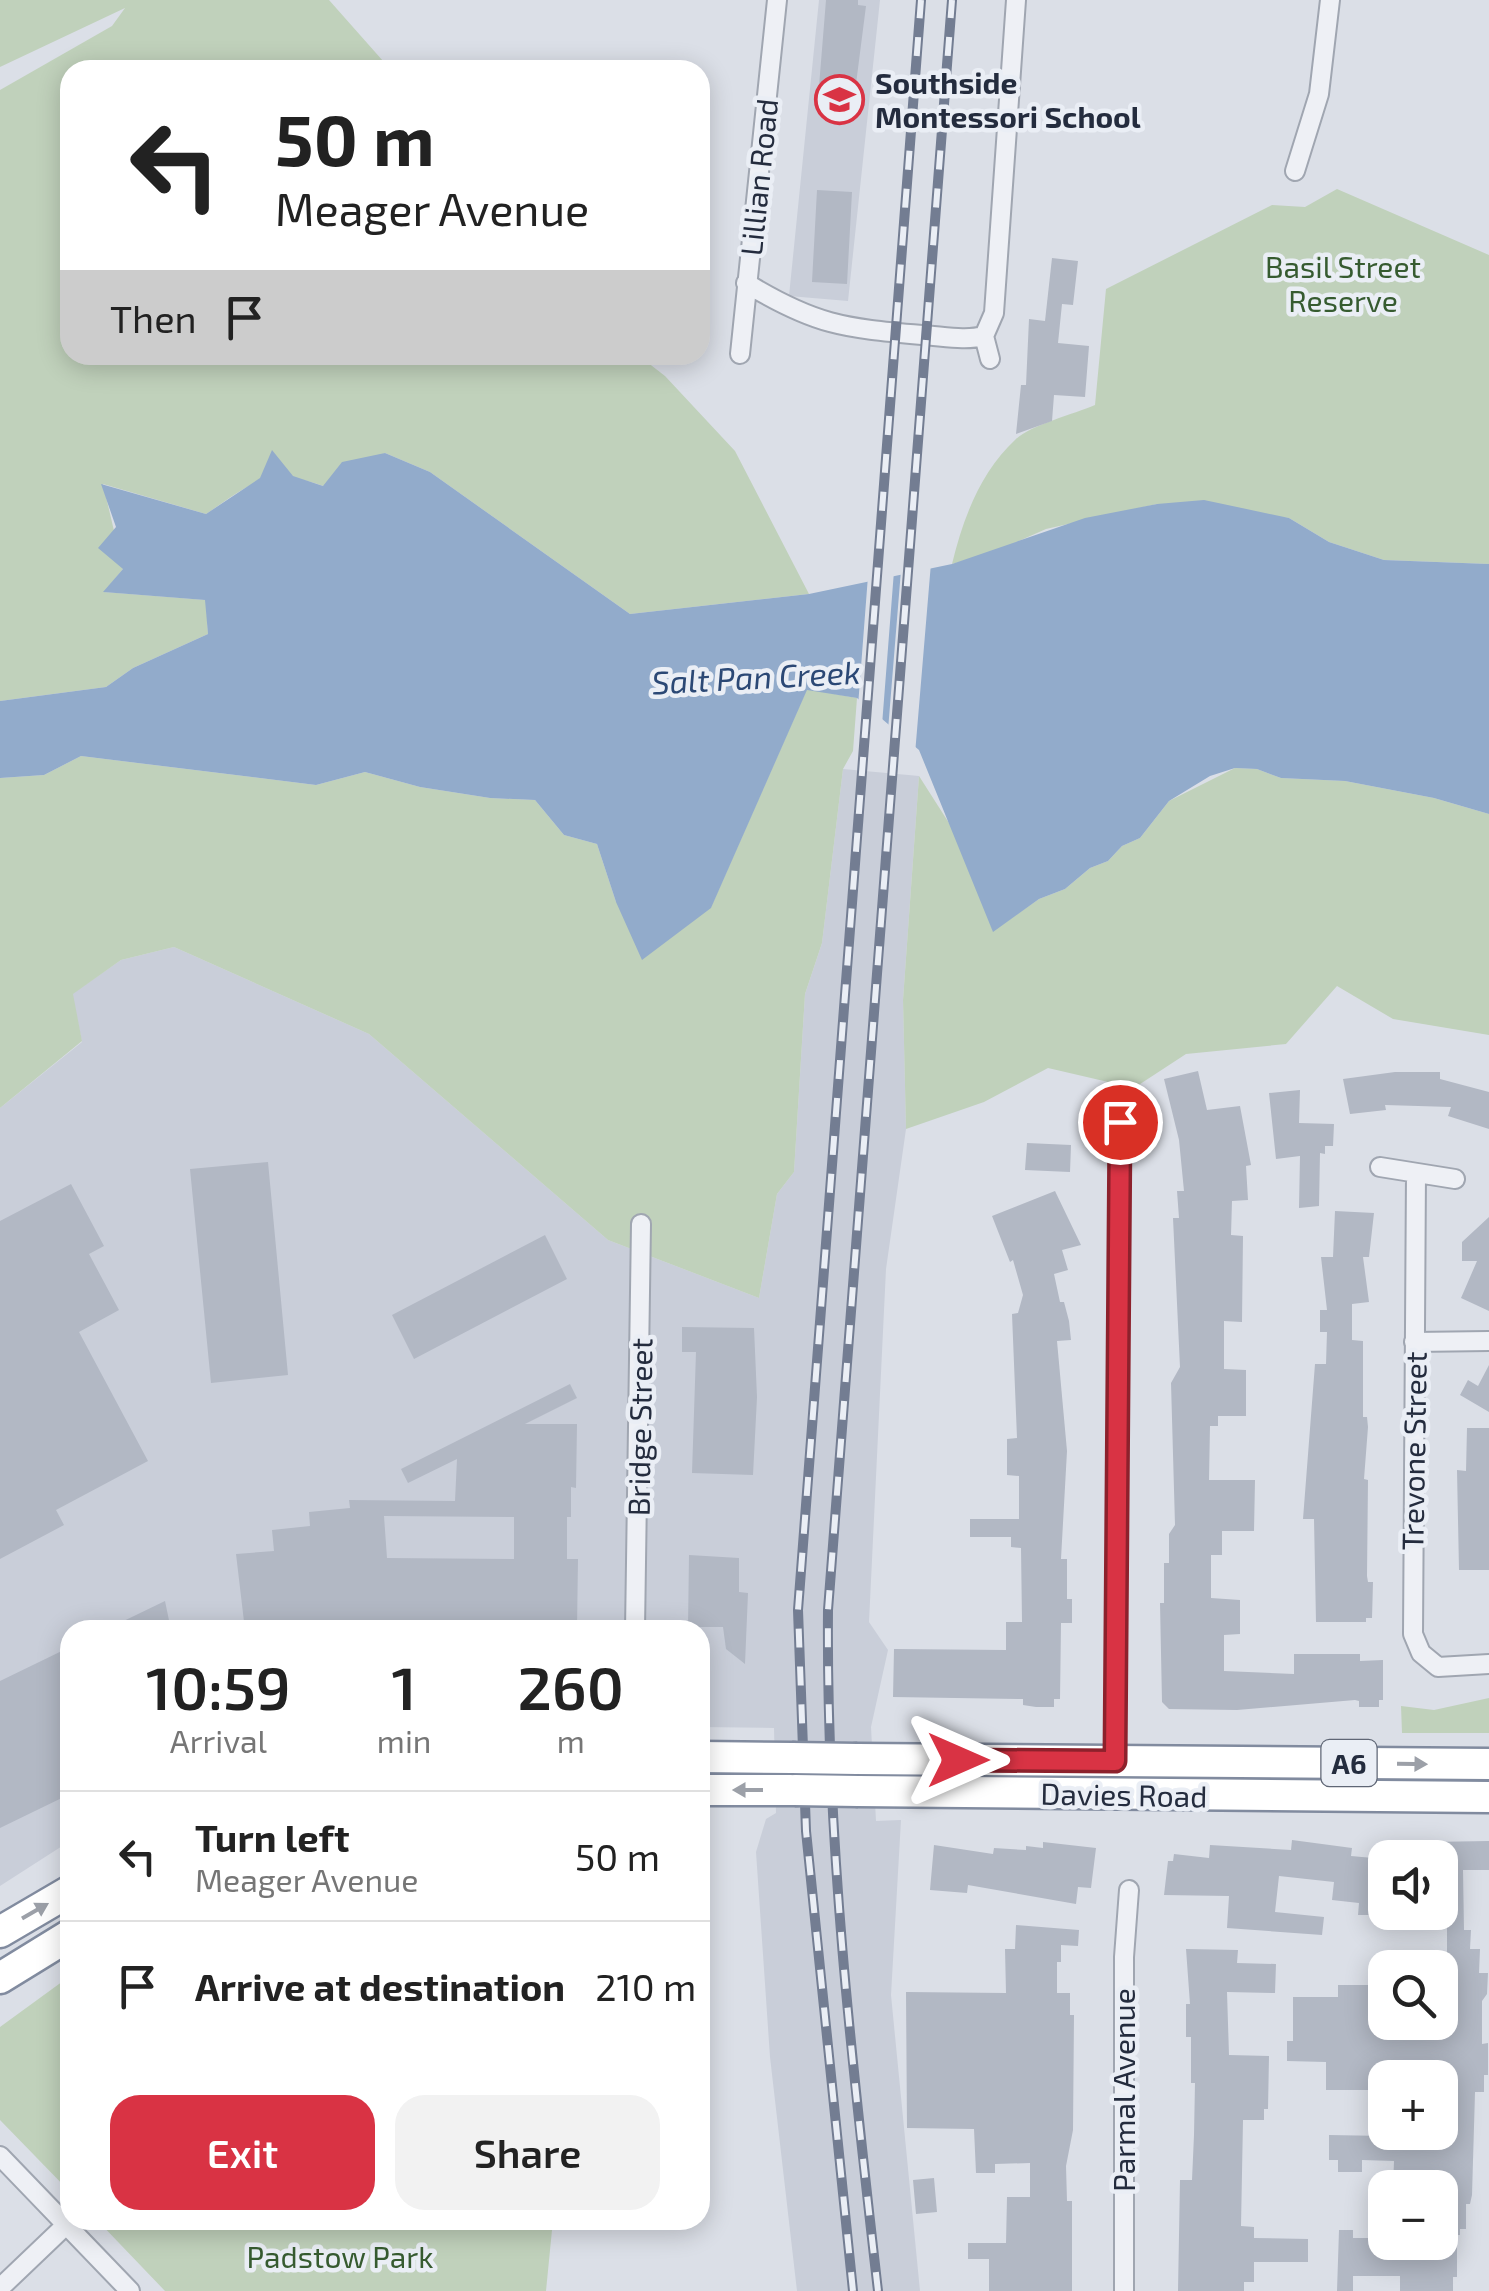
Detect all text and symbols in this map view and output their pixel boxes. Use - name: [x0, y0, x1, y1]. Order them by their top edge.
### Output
- place label: Southside Montessori School: [875, 64, 1141, 134]
- school or university icon: Southside Montessori School: [814, 73, 866, 125]
- text: 50 m: [275, 96, 435, 180]
- street label: Lillian Road: [732, 97, 784, 257]
- icon: left: [110, 100, 240, 230]
- text: Meager Avenue: [275, 181, 589, 235]
- park label: Basil Street Reserve: [1265, 248, 1421, 318]
- icon: arrive: [217, 290, 272, 345]
- text: Then: [110, 295, 197, 341]
- water label: Salt Pan Creek: [651, 652, 861, 700]
- pin: [1078, 1080, 1163, 1165]
- icon: arrive: [1093, 1095, 1148, 1150]
- street label: Bridge Street: [619, 1338, 659, 1516]
- street label: Trevone Street: [1393, 1351, 1433, 1551]
- text: 10:59: [146, 1650, 291, 1722]
- text: 1: [392, 1650, 417, 1722]
- text: 260: [517, 1650, 624, 1722]
- position arrow: [906, 1708, 1010, 1812]
- text: Arrival: [170, 1721, 267, 1759]
- text: min: [377, 1721, 431, 1759]
- text: m: [557, 1721, 585, 1759]
- road number: A6: [1322, 1740, 1376, 1786]
- one-way arrow: [1397, 1756, 1429, 1772]
- street label: Davies Road: [1040, 1775, 1208, 1813]
- one-way arrow: [731, 1782, 763, 1798]
- text: Turn left: [195, 1814, 350, 1860]
- icon: left: [110, 1829, 165, 1884]
- text: 50 m: [575, 1833, 660, 1879]
- map controls: [1368, 1840, 1458, 2260]
- button: sound: [1368, 1840, 1458, 1930]
- text: Meager Avenue: [195, 1860, 419, 1898]
- one-way arrow: [21, 1903, 49, 1920]
- button: search: [1368, 1950, 1458, 2040]
- icon: arrive: [110, 1959, 165, 2014]
- text: Arrive at destination: [195, 1963, 565, 2009]
- text: 210 m: [595, 1963, 696, 2009]
- street label: Parmal Avenue: [1105, 1988, 1141, 2192]
- button: +: [1368, 2060, 1458, 2150]
- button: Exit: [110, 2095, 375, 2210]
- button: Share: [395, 2095, 660, 2210]
- button: −: [1368, 2170, 1458, 2260]
- park label: Padstow Park: [246, 2238, 434, 2274]

